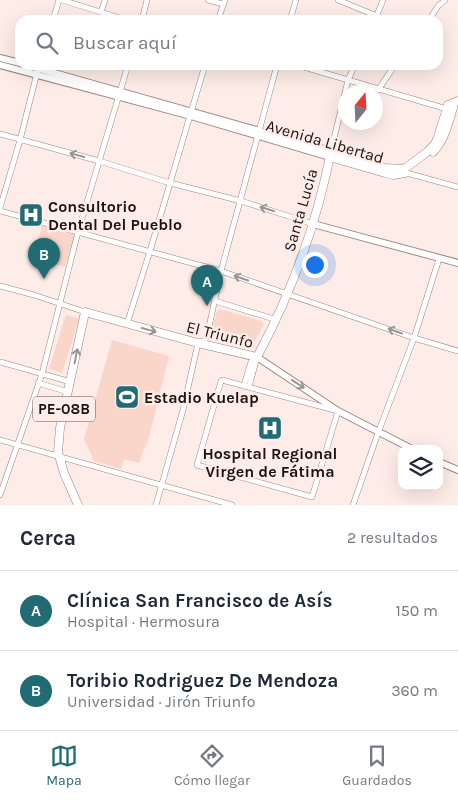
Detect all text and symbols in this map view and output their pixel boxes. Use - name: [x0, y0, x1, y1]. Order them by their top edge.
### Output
- search box: [15, 15, 443, 70]
- icon: search: [33, 29, 61, 57]
- text: Buscar aquí: [73, 32, 177, 54]
- north arrow: [338, 85, 383, 130]
- street label: Avenida Libertad: [264, 116, 386, 167]
- one-way arrow: [69, 150, 85, 160]
- street label: Santa Lucía: [280, 166, 321, 254]
- place label: Consultorio Dental Del Pueblo: [48, 197, 182, 234]
- hospital icon: Consultorio Dental Del Pueblo: [18, 202, 44, 228]
- one-way arrow: [259, 204, 275, 213]
- pin: B: [28, 238, 60, 279]
- your location: [302, 252, 328, 278]
- pin: A: [191, 265, 223, 306]
- one-way arrow: [234, 273, 249, 282]
- street label: El Triunfo: [184, 317, 255, 352]
- one-way arrow: [141, 326, 157, 335]
- one-way arrow: [388, 326, 403, 335]
- one-way arrow: [72, 349, 82, 365]
- one-way arrow: [291, 378, 305, 389]
- sports icon: Estadio Kuelap: [114, 384, 140, 410]
- place label: Estadio Kuelap: [144, 388, 259, 407]
- road number: PE-08B: [33, 396, 95, 422]
- hospital icon: Hospital Regional Virgen de Fátima: [257, 415, 283, 441]
- place label: Hospital Regional Virgen de Fátima: [203, 444, 337, 481]
- map controls: [398, 445, 443, 490]
- button: layers: [398, 445, 443, 490]
- text: Cerca: [20, 526, 76, 550]
- text: 2 resultados: [347, 528, 438, 547]
- text: Clínica San Francisco de Asís: [67, 590, 332, 612]
- text: A: [31, 601, 41, 620]
- text: 150 m: [395, 601, 438, 620]
- text: Hospital · Hermosura: [67, 612, 220, 631]
- text: Toribio Rodriguez De Mendoza: [67, 670, 338, 692]
- text: B: [31, 681, 41, 700]
- text: 360 m: [391, 681, 438, 700]
- text: Universidad · Jirón Triunfo: [67, 692, 255, 711]
- tab: Mapa: [46, 742, 82, 789]
- tab: Cómo llegar: [174, 742, 250, 789]
- tab: Guardados: [342, 742, 412, 789]

